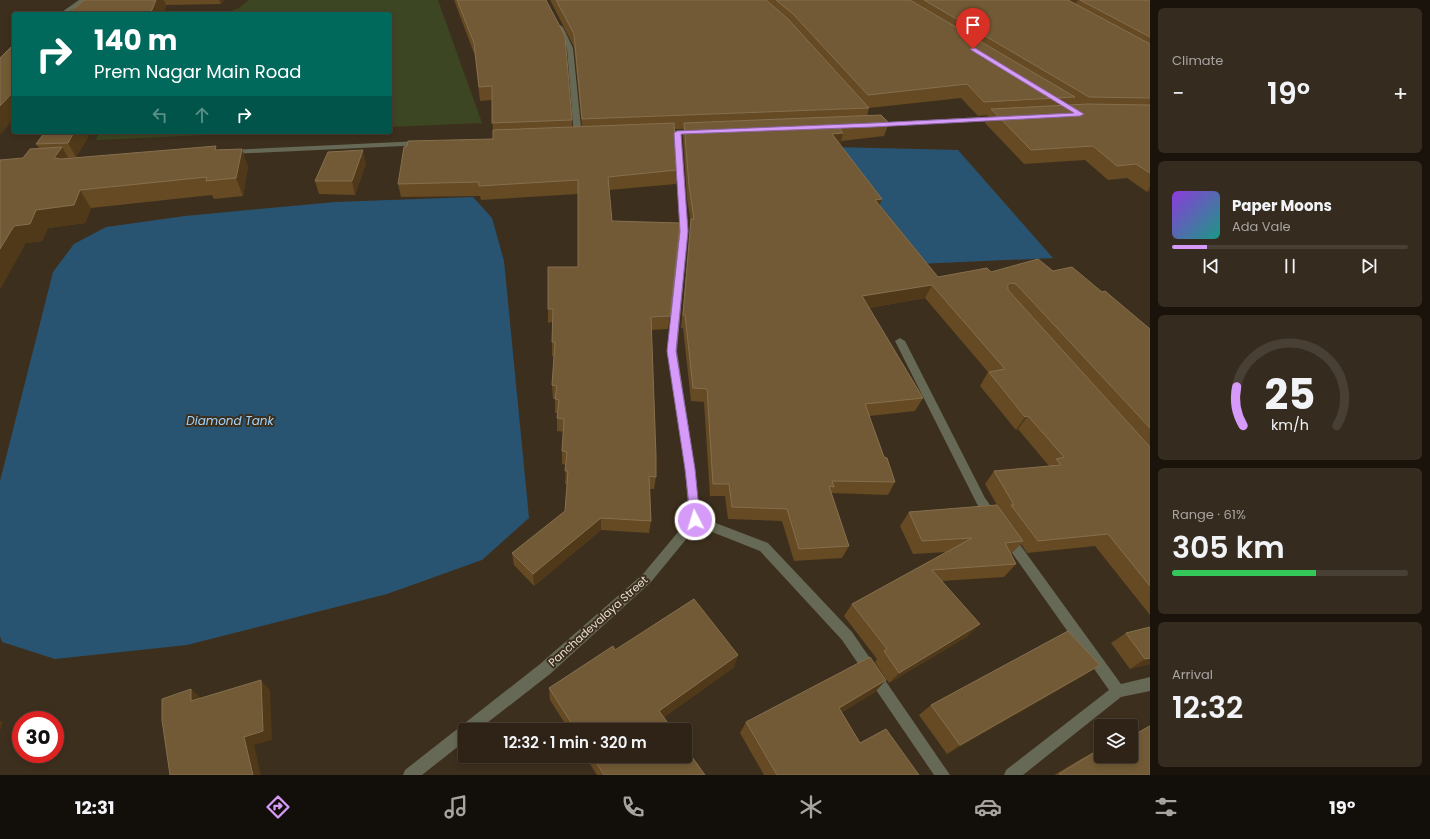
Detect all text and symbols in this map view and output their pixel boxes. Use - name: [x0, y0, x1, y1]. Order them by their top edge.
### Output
- pin: [956, 8, 990, 49]
- icon: arrive: [962, 14, 984, 36]
- text: 140 m: [94, 21, 177, 60]
- icon: right: [28, 28, 80, 80]
- text: Climate: [1172, 51, 1223, 70]
- text: Prem Nagar Main Road: [94, 59, 302, 84]
- text: 19°: [1267, 72, 1310, 115]
- text: −: [1172, 78, 1184, 109]
- text: +: [1393, 78, 1408, 109]
- icon: left: [149, 104, 171, 126]
- icon: ahead: [191, 104, 213, 126]
- icon: right: [233, 104, 255, 126]
- text: Paper Moons: [1232, 195, 1332, 216]
- text: Ada Vale: [1232, 217, 1291, 236]
- icon: previous: [1200, 255, 1222, 277]
- icon: pause: [1279, 255, 1301, 277]
- icon: next: [1358, 255, 1380, 277]
- text: 25: [1265, 364, 1315, 423]
- water label: Diamond Tank: [186, 412, 275, 429]
- text: km/h: [1271, 414, 1309, 434]
- position arrow: [674, 499, 716, 541]
- text: Range · 61%: [1172, 505, 1246, 524]
- text: 305 km: [1172, 526, 1285, 569]
- street label: Panchadevalaya Street: [545, 572, 651, 670]
- text: Arrival: [1172, 665, 1213, 684]
- text: 12:32: [1172, 686, 1243, 729]
- speed limit sign: 30: [12, 711, 64, 763]
- map controls: [1094, 719, 1138, 763]
- button: layers: [1094, 719, 1138, 763]
- text: 12:32 · 1 min · 320 m: [503, 732, 647, 753]
- icon: directions: [264, 793, 292, 821]
- icon: music: [442, 793, 470, 821]
- icon: phone: [619, 793, 647, 821]
- icon: climate: [797, 793, 825, 821]
- icon: car: [974, 793, 1002, 821]
- icon: filters: [1152, 793, 1180, 821]
- text: 12:31: [75, 795, 115, 820]
- text: 19°: [1329, 795, 1355, 820]

